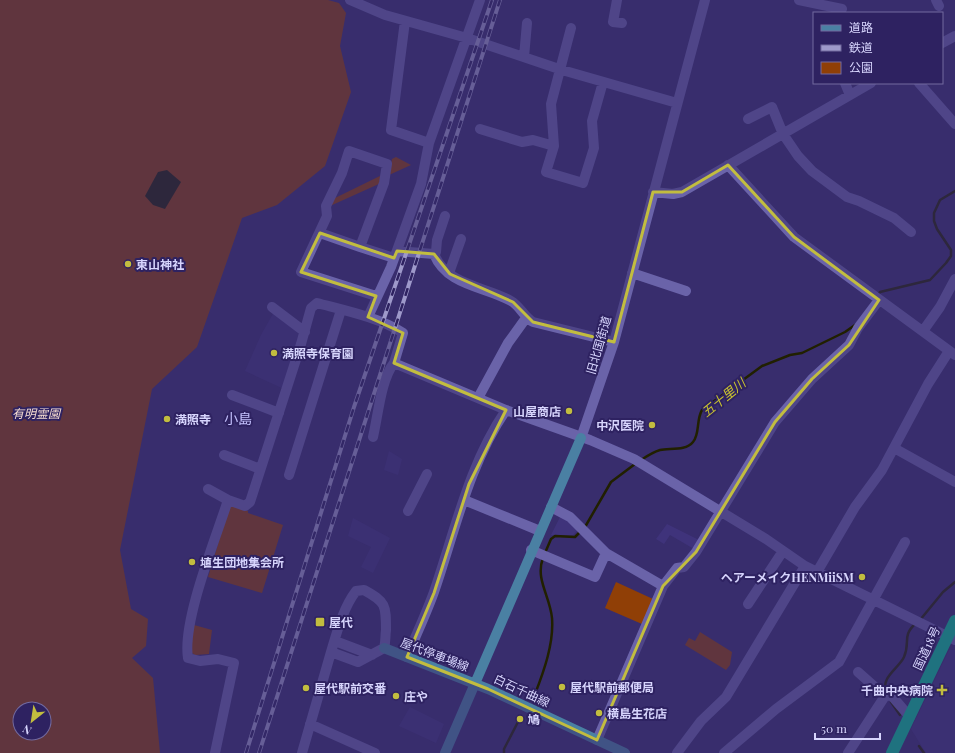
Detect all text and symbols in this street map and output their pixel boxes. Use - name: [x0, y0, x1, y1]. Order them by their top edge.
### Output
- legend: [813, 12, 943, 84]
- text: 道路: [849, 19, 873, 35]
- text: 鉄道: [849, 39, 873, 55]
- text: 公園: [849, 59, 873, 75]
- place label: 東山神社: [136, 256, 184, 272]
- marker: 東山神社: [123, 259, 133, 269]
- street label: 旧北国街道: [582, 314, 614, 376]
- place label: 満照寺保育園: [282, 345, 354, 361]
- marker: 満照寺保育園: [269, 348, 279, 358]
- water label: 五十里川: [697, 373, 750, 420]
- place label: 山屋商店: [513, 403, 561, 419]
- park label: 有明霊園: [12, 405, 62, 421]
- marker: 山屋商店: [564, 406, 574, 416]
- district label: 小島: [224, 409, 252, 428]
- place label: 満照寺: [175, 411, 211, 427]
- marker: 満照寺: [162, 414, 172, 424]
- place label: 中沢医院: [596, 417, 644, 433]
- marker: 中沢医院: [647, 420, 657, 430]
- place label: 埴生団地集会所: [200, 554, 284, 570]
- marker: 埴生団地集会所: [187, 557, 197, 567]
- place label: ヘアーメイクHENMiiSM: [721, 569, 854, 585]
- marker: ヘアーメイクHENMiiSM: [857, 572, 867, 582]
- place label: 屋代: [329, 614, 353, 630]
- marker: 屋代: [314, 616, 326, 628]
- street label: 国道18号: [909, 623, 943, 673]
- street label: 屋代停車場線: [399, 634, 471, 674]
- street label: 白石千曲線: [491, 670, 553, 710]
- place label: 屋代駅前郵便局: [570, 679, 654, 695]
- place label: 屋代駅前交番: [314, 680, 387, 696]
- marker: 屋代駅前郵便局: [557, 682, 567, 692]
- place label: 千曲中央病院: [861, 682, 933, 698]
- marker: 屋代駅前交番: [301, 683, 311, 693]
- marker: 千曲中央病院: [936, 684, 948, 696]
- place label: 庄や: [404, 688, 428, 704]
- marker: 庄や: [391, 691, 401, 701]
- north arrow: [12, 701, 52, 741]
- place label: 横島生花店: [607, 705, 667, 721]
- marker: 横島生花店: [594, 708, 604, 718]
- place label: 鳩: [527, 711, 540, 727]
- marker: 鳩: [515, 714, 525, 724]
- scale bar: [815, 715, 880, 741]
- text: 50 m: [821, 720, 847, 736]
- text: N: [20, 722, 34, 739]

